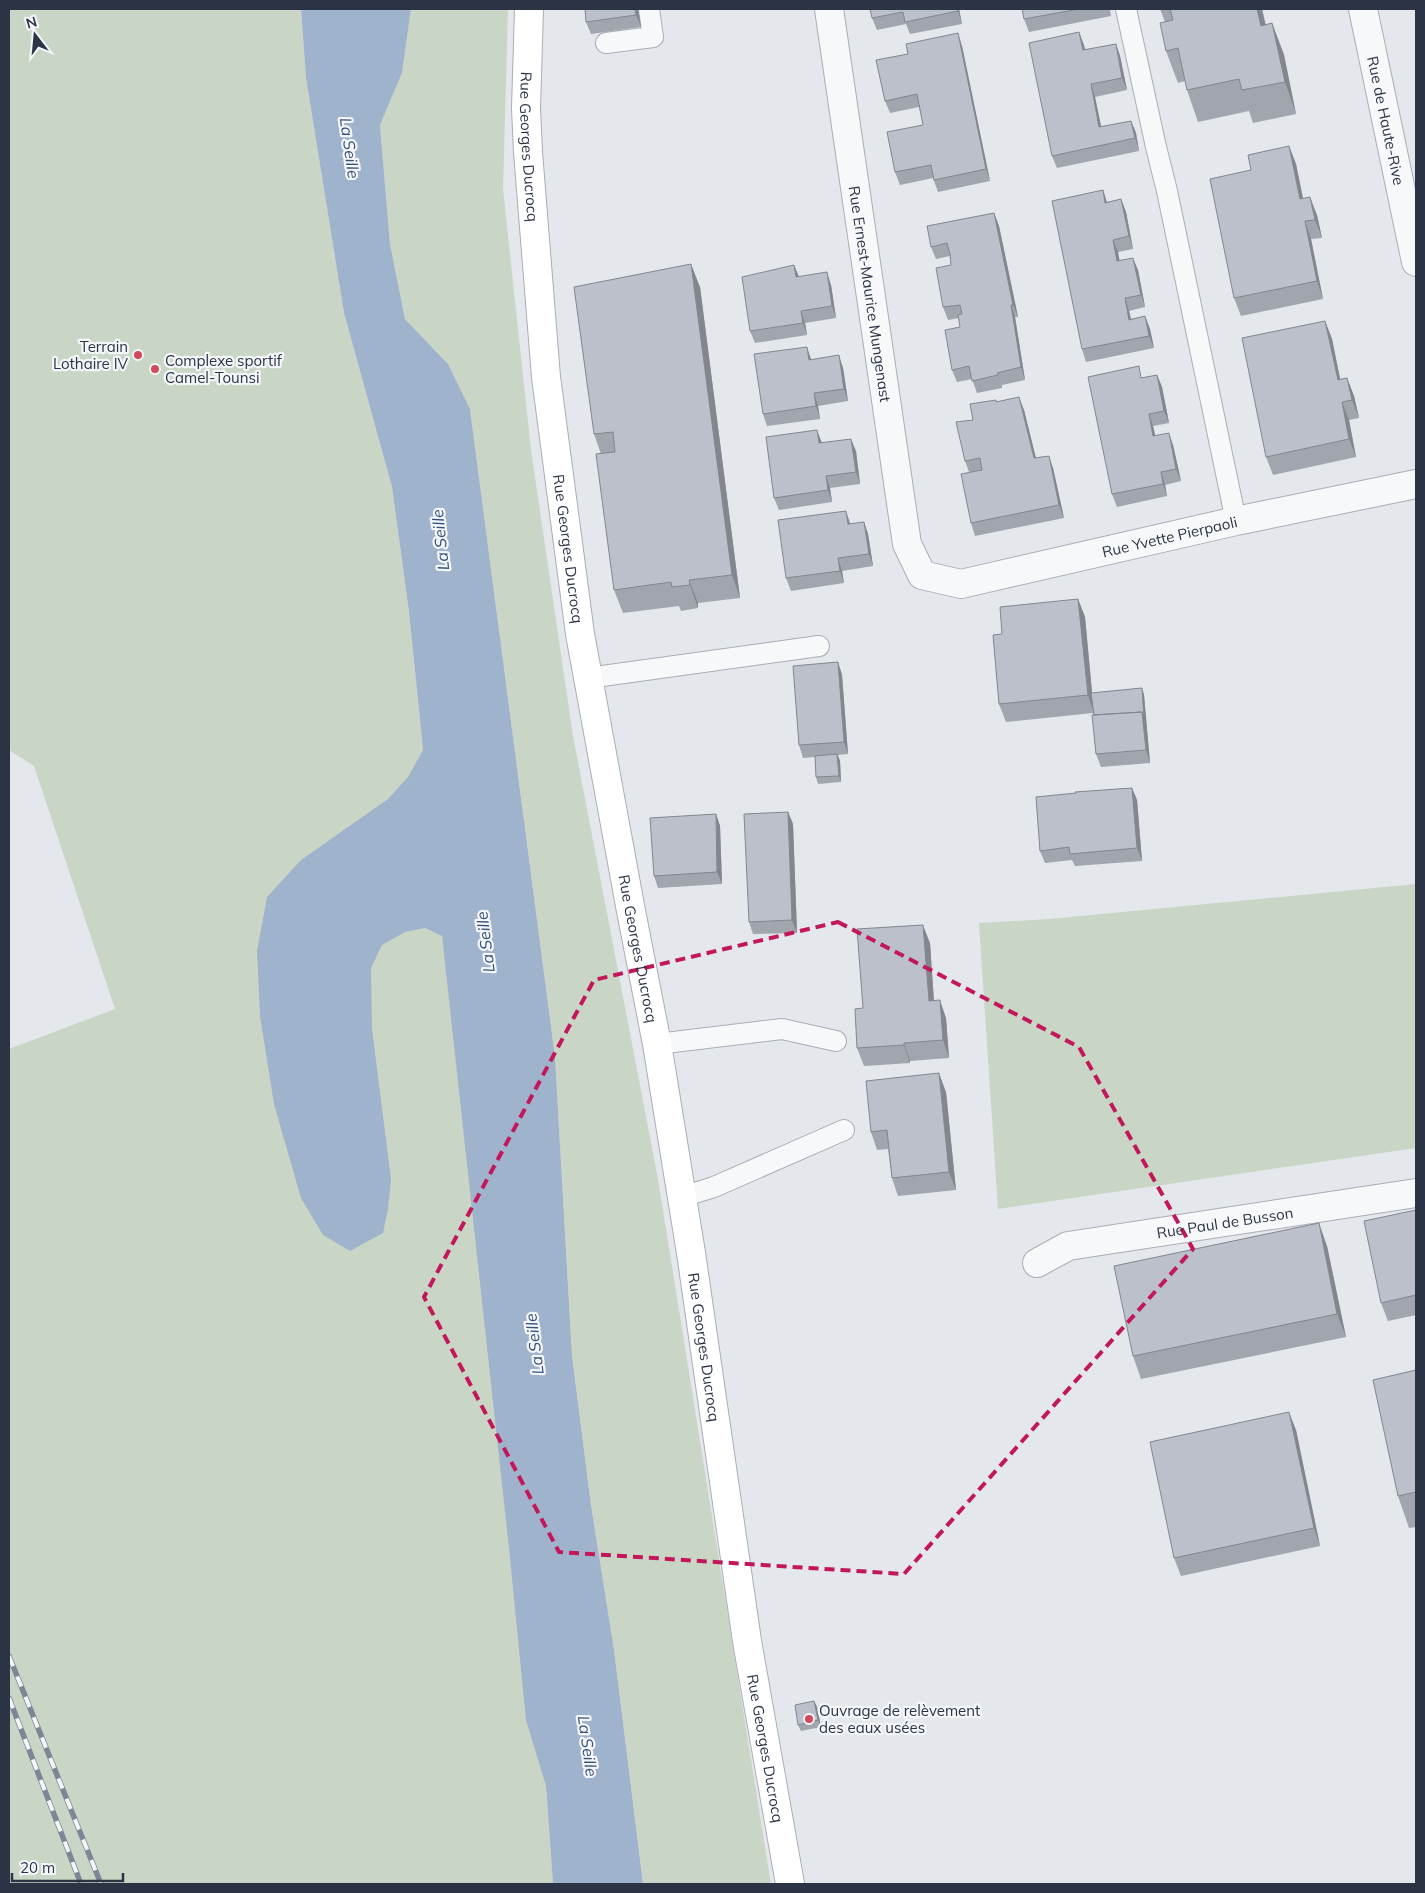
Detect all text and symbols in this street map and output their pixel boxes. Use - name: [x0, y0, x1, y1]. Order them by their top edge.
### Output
- north arrow: [10, 10, 60, 60]
- text: N: [24, 12, 39, 33]
- street label: Rue de Haute-Rive: [1364, 54, 1409, 187]
- street label: Rue Georges Ducrocq: [516, 72, 543, 223]
- water label: La Seille: [336, 116, 364, 180]
- street label: Rue Ernest-Maurice Mungenast: [845, 185, 896, 403]
- place label: Terrain Lothaire IV: [53, 337, 129, 373]
- marker: Terrain Lothaire IV: [132, 349, 144, 361]
- place label: Complexe sportif Camel-Tounsi: [165, 351, 283, 387]
- marker: Complexe sportif Camel-Tounsi: [149, 363, 161, 375]
- street label: Rue Georges Ducrocq: [549, 473, 588, 624]
- water label: La Seille: [427, 508, 453, 572]
- street label: Rue Yvette Pierpaoli: [1100, 512, 1239, 561]
- street label: Rue Georges Ducrocq: [615, 873, 662, 1024]
- water label: La Seille: [471, 910, 499, 974]
- street label: Rue Paul de Busson: [1155, 1202, 1294, 1242]
- street label: Rue Georges Ducrocq: [684, 1271, 725, 1423]
- water label: La Seille: [520, 1312, 548, 1376]
- street label: Rue Georges Ducrocq: [744, 1673, 788, 1824]
- place label: Ouvrage de relèvement des eaux usées: [819, 1701, 980, 1737]
- marker: Ouvrage de relèvement des eaux usées: [803, 1713, 815, 1725]
- water label: La Seille: [574, 1714, 602, 1778]
- scale bar: [12, 1850, 124, 1882]
- text: 20 m: [20, 1858, 55, 1877]

